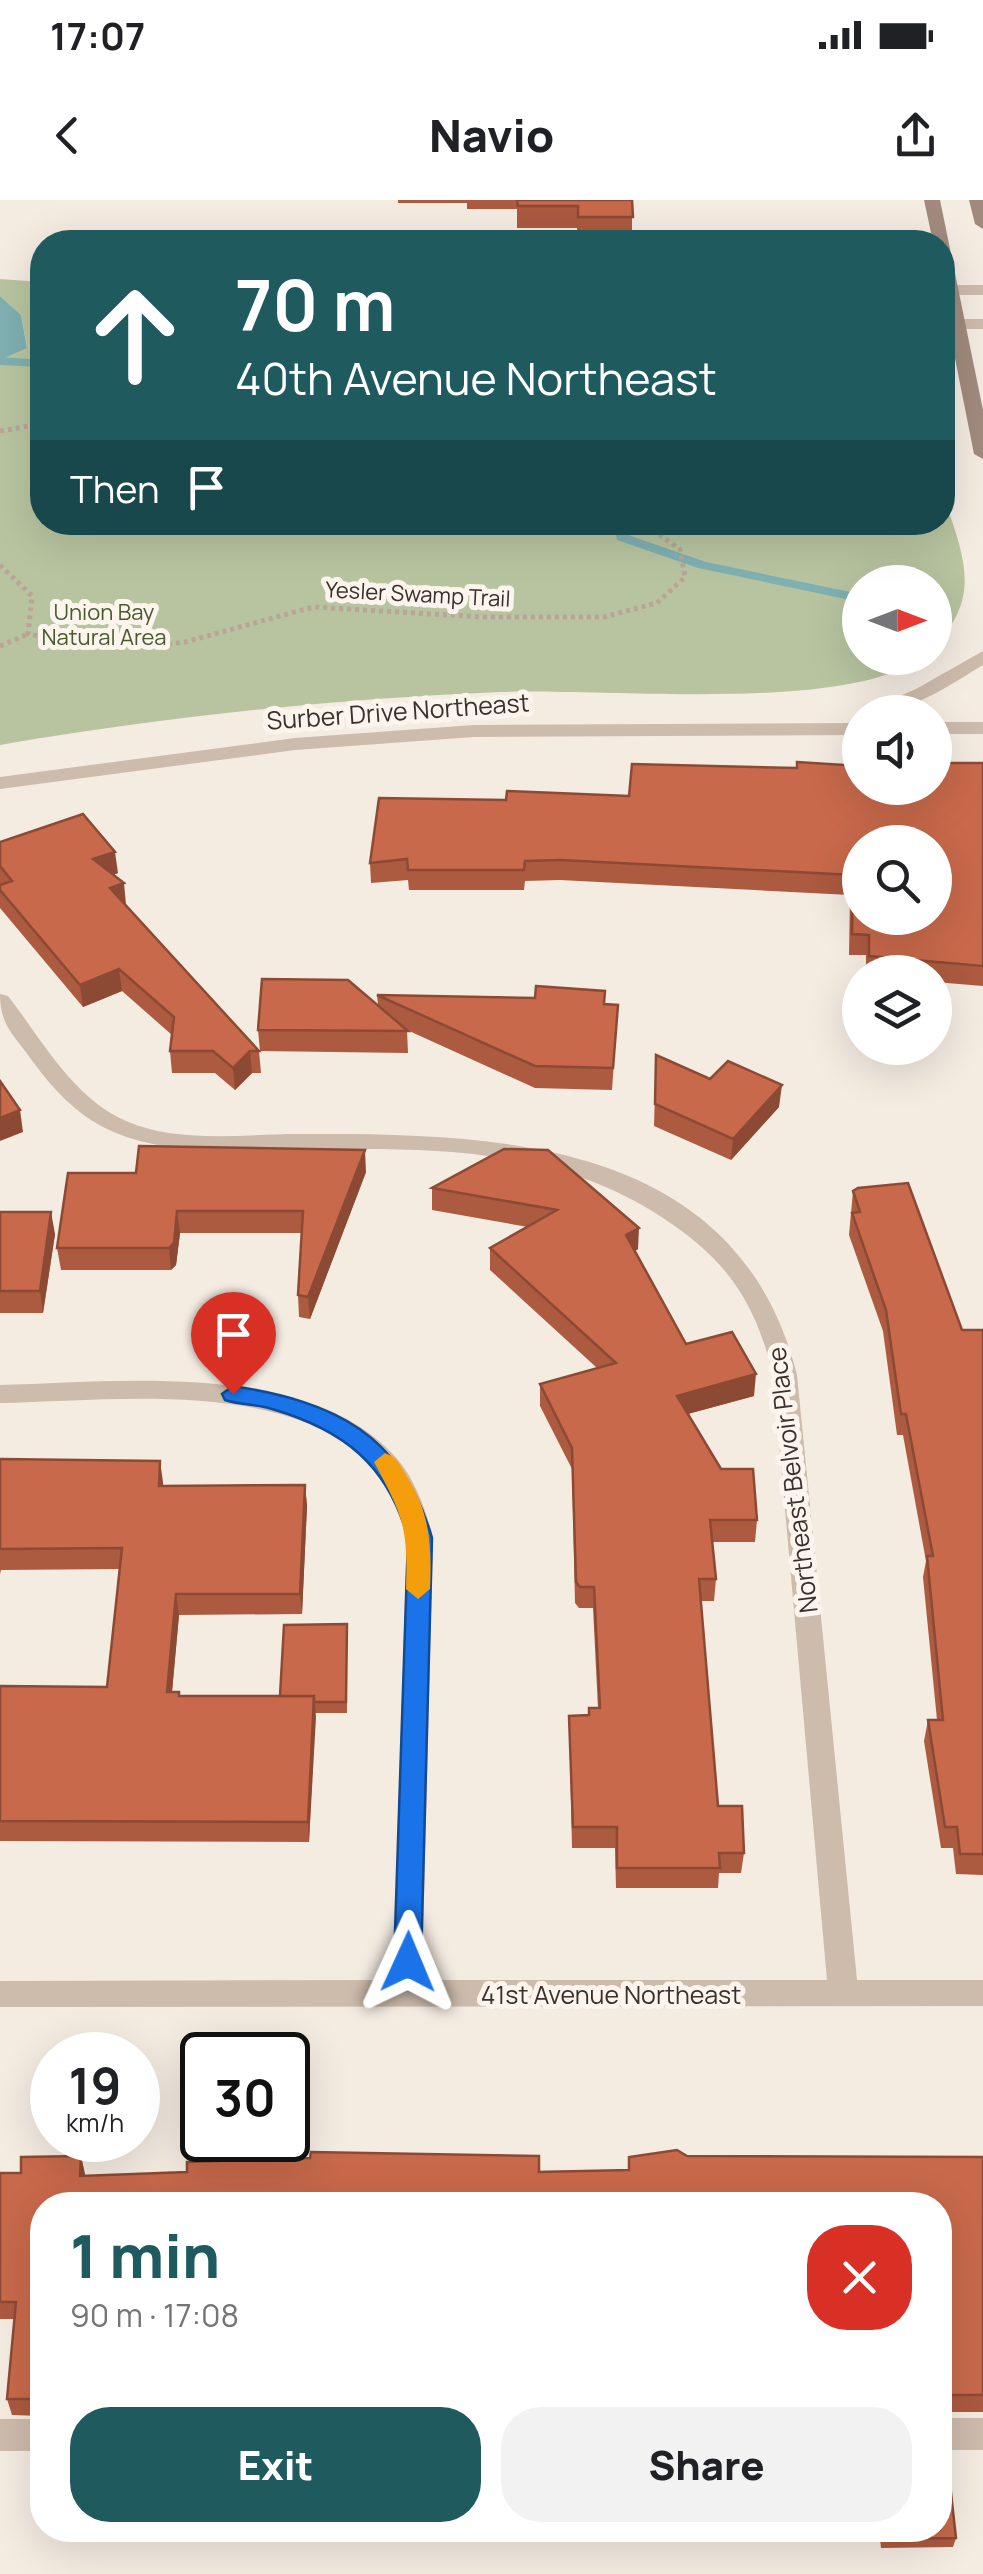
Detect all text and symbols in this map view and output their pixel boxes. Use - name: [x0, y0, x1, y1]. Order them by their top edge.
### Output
- text: 17:07: [50, 9, 145, 61]
- text: Navio: [429, 104, 554, 166]
- icon: back: [40, 108, 95, 163]
- icon: share: [888, 108, 943, 163]
- text: 70 m: [235, 256, 395, 352]
- icon: ahead: [70, 270, 200, 400]
- text: 40th Avenue Northeast: [235, 347, 717, 409]
- icon: arrive: [179, 460, 234, 515]
- text: Then: [70, 462, 159, 514]
- north arrow: [842, 565, 952, 675]
- map controls: [842, 565, 952, 1065]
- street label: Yesler Swamp Trail: [325, 574, 511, 614]
- park label: Union Bay Natural Area: [42, 597, 166, 652]
- street label: Surber Drive Northeast: [265, 684, 531, 738]
- button: sound: [842, 695, 952, 805]
- button: search: [842, 825, 952, 935]
- button: layers: [842, 955, 952, 1065]
- pin: [191, 1292, 276, 1395]
- icon: arrive: [206, 1307, 261, 1362]
- street label: Northeast Belvoir Place: [758, 1345, 826, 1615]
- position arrow: [356, 1910, 460, 2014]
- street label: 41st Avenue Northeast: [481, 1977, 741, 2012]
- speed limit sign: 30: [180, 2032, 310, 2162]
- text: 19: [69, 2051, 121, 2119]
- text: km/h: [66, 2105, 124, 2140]
- text: 1 min: [70, 2214, 220, 2296]
- button: close: [807, 2225, 912, 2330]
- text: 90 m · 17:08: [70, 2293, 239, 2337]
- button: Exit: [70, 2407, 481, 2522]
- button: Share: [501, 2407, 912, 2522]

